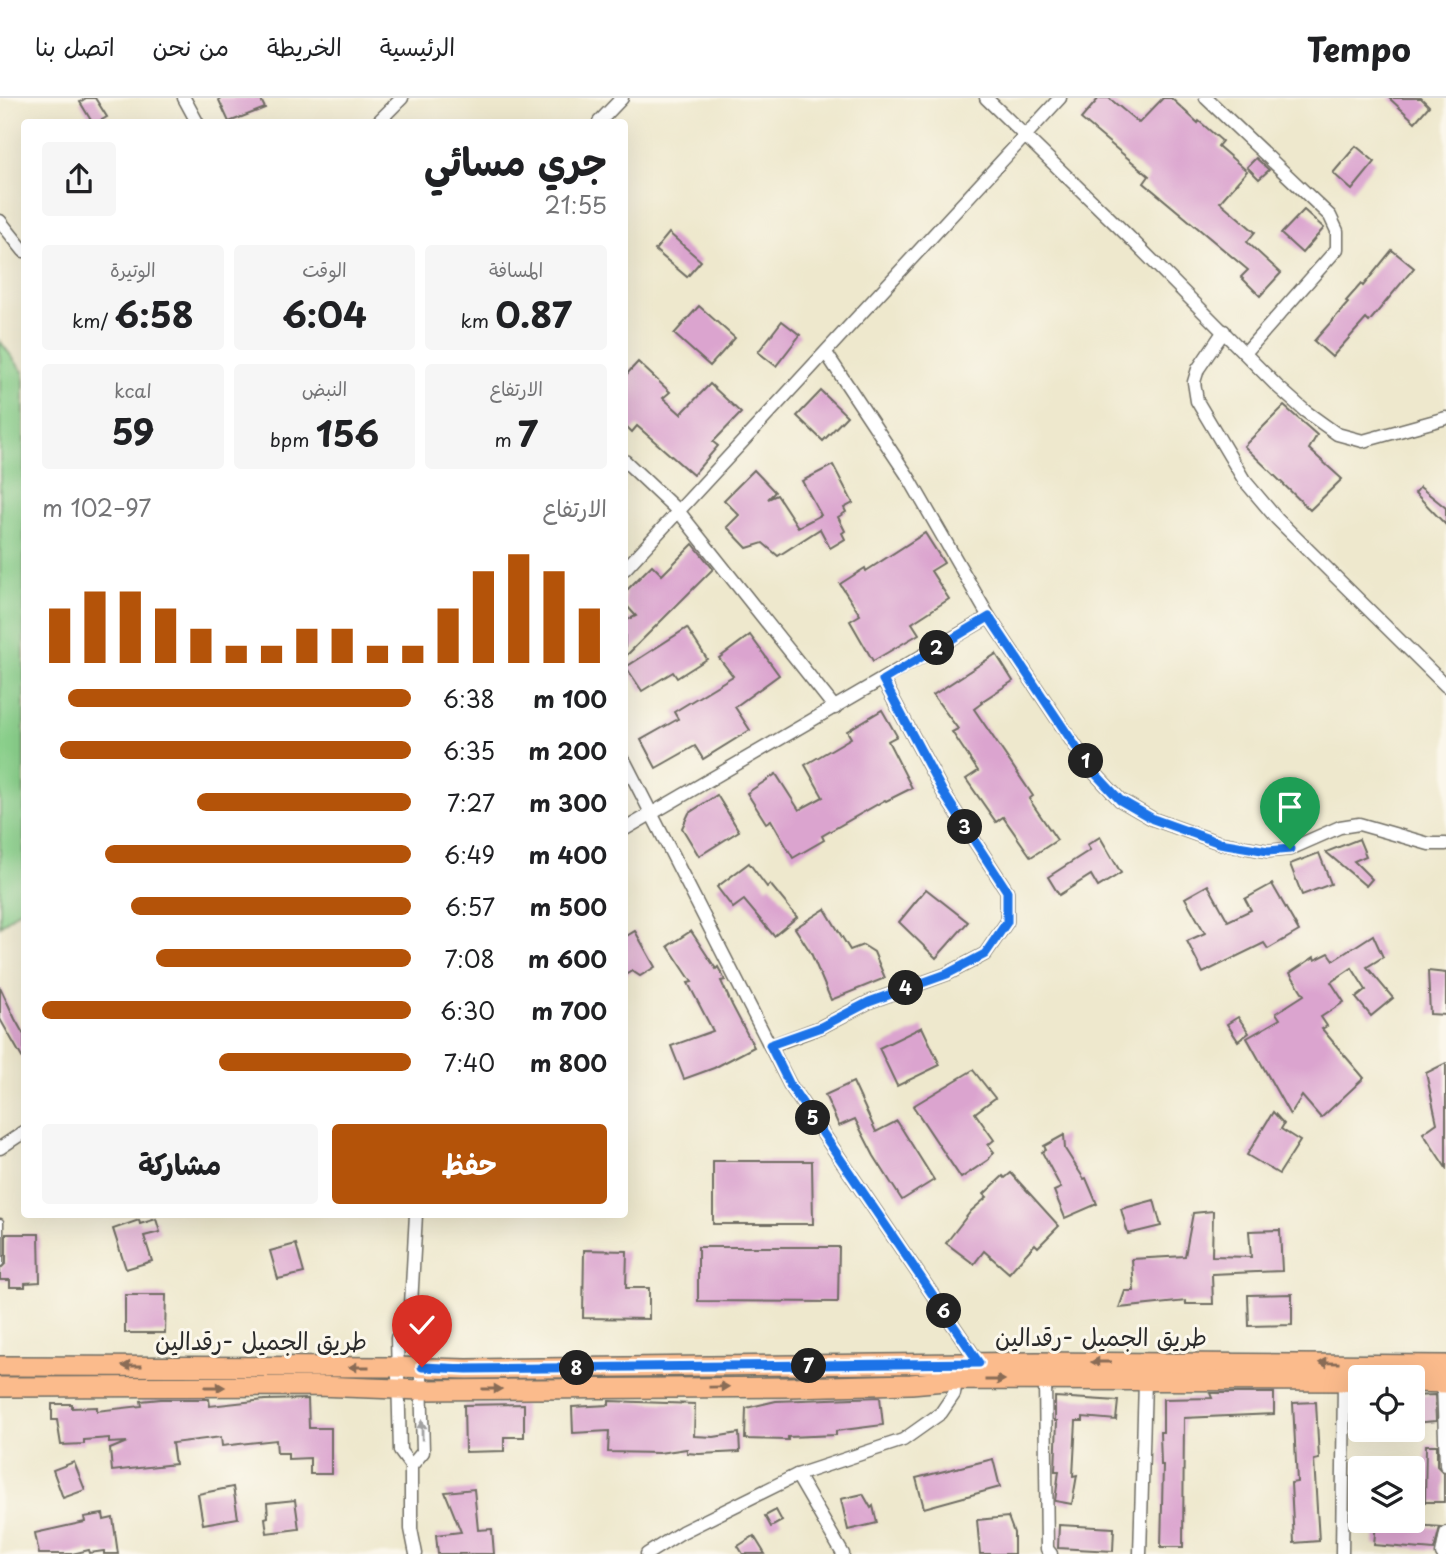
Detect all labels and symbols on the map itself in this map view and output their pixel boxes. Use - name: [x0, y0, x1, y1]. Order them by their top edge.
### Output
- pin: 2: [920, 630, 954, 666]
- pin: 1: [1068, 744, 1104, 778]
- pin: [1260, 777, 1320, 849]
- pin: 3: [948, 810, 982, 844]
- pin: 4: [888, 970, 923, 1006]
- pin: 5: [796, 1100, 830, 1136]
- pin: 6: [926, 1294, 962, 1328]
- pin: [392, 1295, 452, 1367]
- street label: طريق الجميل -رقدالين: [995, 1318, 1207, 1354]
- street label: طريق الجميل -رقدالين: [155, 1322, 367, 1358]
- pin: 7: [792, 1348, 826, 1384]
- pin: 8: [560, 1350, 594, 1386]
- one-way arrow: [1090, 1356, 1112, 1368]
- one-way arrow: [1318, 1357, 1340, 1369]
- one-way arrow: [121, 1360, 143, 1372]
- one-way arrow: [348, 1361, 370, 1373]
- one-way arrow: [985, 1374, 1007, 1386]
- one-way arrow: [204, 1381, 226, 1393]
- one-way arrow: [708, 1381, 730, 1393]
- one-way arrow: [481, 1383, 503, 1395]
- one-way arrow: [417, 1419, 428, 1441]

